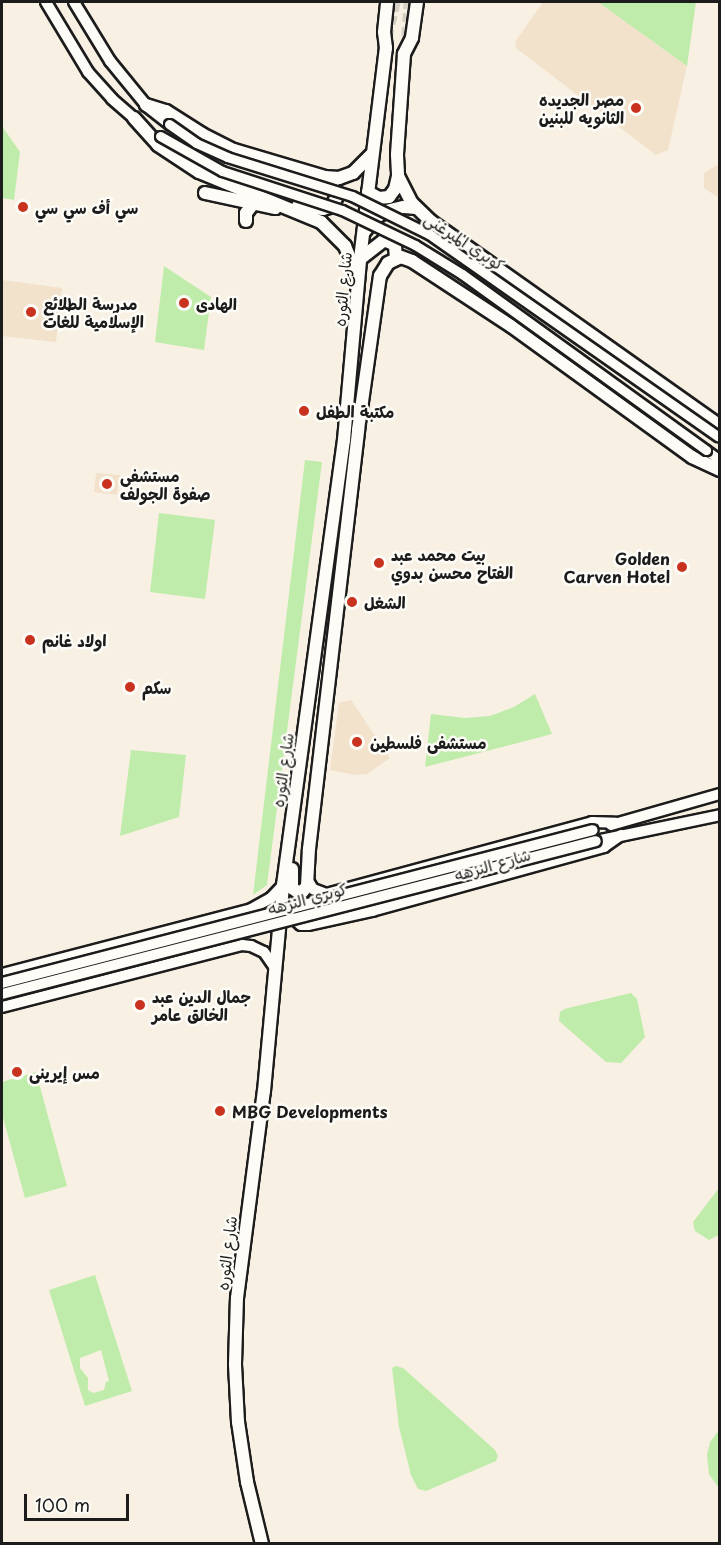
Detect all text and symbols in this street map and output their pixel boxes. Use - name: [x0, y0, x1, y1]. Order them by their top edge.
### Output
- place label: مصر الجديده الثانويه للبنين: [539, 89, 624, 127]
- marker: مصر الجديده الثانويه للبنين: [629, 101, 643, 115]
- place label: سي أف سي سي: [35, 197, 138, 217]
- marker: سي أف سي سي: [16, 200, 30, 214]
- street label: كوبري الميرغنى: [421, 208, 509, 274]
- street label: شارع الثوره: [329, 251, 355, 327]
- place label: مدرسة الطلائع الإسلامية للغات: [43, 293, 144, 331]
- place label: الهادى: [196, 293, 237, 313]
- marker: الهادى: [177, 296, 191, 310]
- marker: مدرسة الطلائع الإسلامية للغات: [24, 305, 38, 319]
- place label: مكتبة الطفل: [316, 401, 394, 421]
- marker: مكتبة الطفل: [297, 404, 311, 418]
- place label: مستشفى صفوة الجولف: [120, 465, 211, 503]
- marker: مستشفى صفوة الجولف: [98, 475, 116, 493]
- place label: بيت محمد عبد الفتاح محسن بدوي: [391, 544, 513, 582]
- place label: Golden Carven Hotel: [563, 548, 670, 586]
- marker: بيت محمد عبد الفتاح محسن بدوي: [372, 556, 386, 570]
- marker: Golden Carven Hotel: [675, 560, 689, 574]
- place label: الشغل: [364, 592, 406, 612]
- marker: الشغل: [345, 595, 359, 609]
- place label: اولاد غانم: [42, 630, 107, 650]
- marker: اولاد غانم: [23, 633, 37, 647]
- place label: سكم: [142, 677, 171, 697]
- marker: سكم: [123, 680, 137, 694]
- street label: شارع الثوره: [267, 732, 297, 808]
- place label: مستشفى فلسطين: [370, 732, 487, 752]
- marker: مستشفى فلسطين: [348, 733, 366, 751]
- street label: شارع النزهه: [451, 844, 533, 884]
- street label: كوبري النزهه: [265, 878, 349, 918]
- place label: جمال الدين عبد الخالق عامر: [152, 986, 251, 1024]
- marker: جمال الدين عبد الخالق عامر: [133, 998, 147, 1012]
- place label: مس إيرينى: [29, 1062, 100, 1082]
- marker: مس إيرينى: [10, 1065, 24, 1079]
- place label: MBG Developments: [232, 1101, 389, 1121]
- marker: MBG Developments: [213, 1104, 227, 1118]
- street label: شارع الثوره: [212, 1215, 240, 1291]
- scale bar: [27, 1482, 132, 1520]
- text: 100 m: [35, 1491, 90, 1518]

